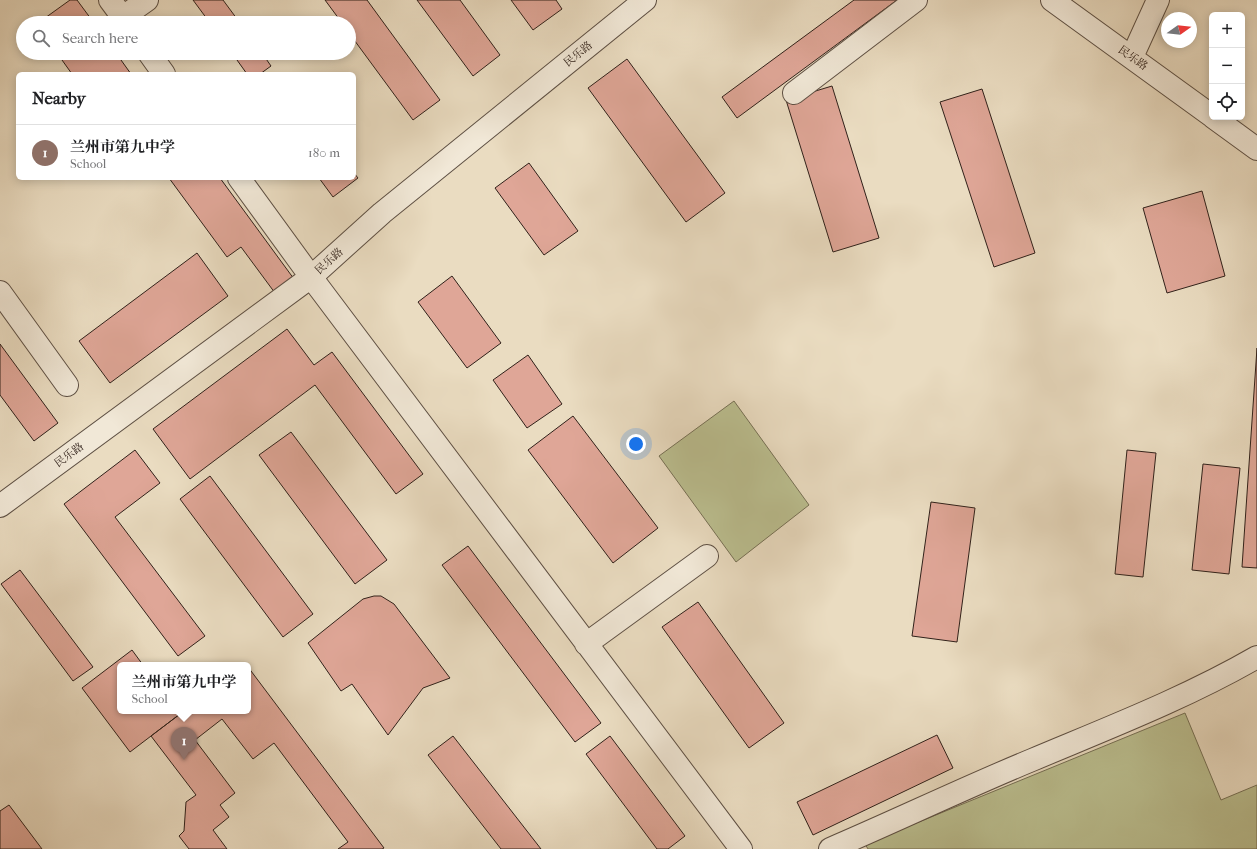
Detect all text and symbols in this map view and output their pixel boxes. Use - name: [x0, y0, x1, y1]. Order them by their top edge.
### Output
- north arrow: [1161, 12, 1197, 48]
- map controls: [1209, 12, 1245, 120]
- button: +: [1209, 12, 1245, 48]
- search box: [16, 16, 356, 60]
- icon: search: [30, 27, 52, 49]
- text: Search here: [62, 29, 138, 47]
- street label: 民乐路: [561, 39, 595, 69]
- street label: 民乐路: [1116, 43, 1150, 73]
- button: −: [1209, 48, 1245, 84]
- button: locate: [1209, 84, 1245, 120]
- text: Nearby: [32, 88, 86, 108]
- text: 兰州市第九中学: [70, 138, 175, 156]
- text: 1: [43, 145, 47, 160]
- text: 180 m: [308, 145, 340, 160]
- text: School: [70, 156, 106, 171]
- street label: 民乐路: [312, 245, 346, 277]
- your location: [626, 434, 646, 454]
- street label: 民乐路: [52, 440, 86, 470]
- popup: [117, 662, 251, 714]
- text: 兰州市第九中学: [131, 673, 237, 691]
- text: School: [131, 691, 168, 706]
- pin: 1: [171, 727, 197, 760]

